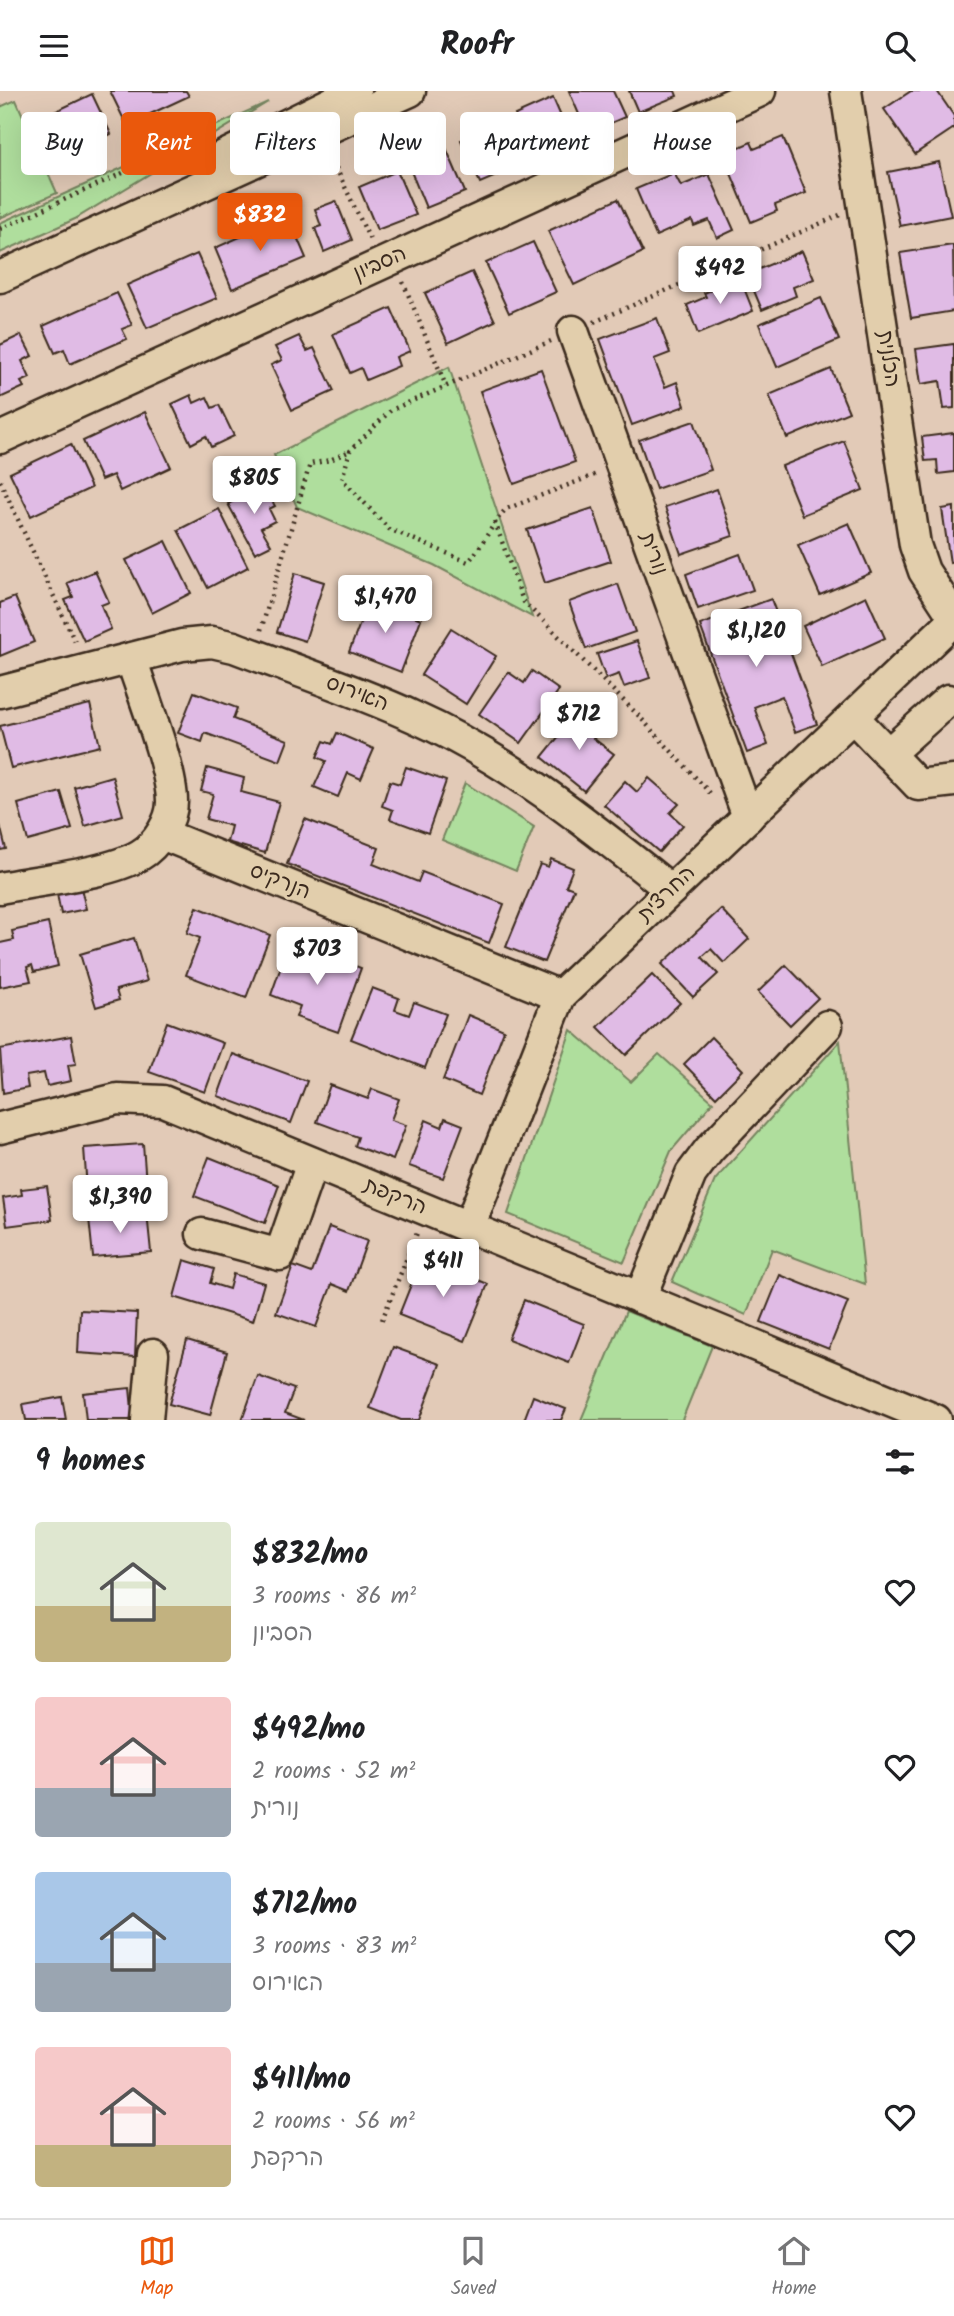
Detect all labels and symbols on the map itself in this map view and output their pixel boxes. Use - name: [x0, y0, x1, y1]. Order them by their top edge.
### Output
- pin: $832: [219, 193, 301, 253]
- street label: הסביון: [348, 238, 412, 290]
- pin: $492: [679, 247, 761, 306]
- street label: הכלנית: [868, 328, 908, 390]
- pin: $805: [213, 457, 295, 516]
- street label: נורית: [630, 527, 676, 580]
- pin: $1,470: [328, 575, 442, 635]
- pin: $1,120: [699, 609, 813, 669]
- street label: האירוס: [321, 667, 393, 721]
- pin: $712: [538, 693, 620, 752]
- street label: הנרקיס: [244, 855, 316, 909]
- street label: החרצית: [629, 858, 704, 931]
- pin: $703: [276, 927, 358, 987]
- street label: הרקפת: [358, 1169, 432, 1225]
- pin: $1,390: [63, 1175, 177, 1235]
- pin: $411: [402, 1239, 484, 1299]

